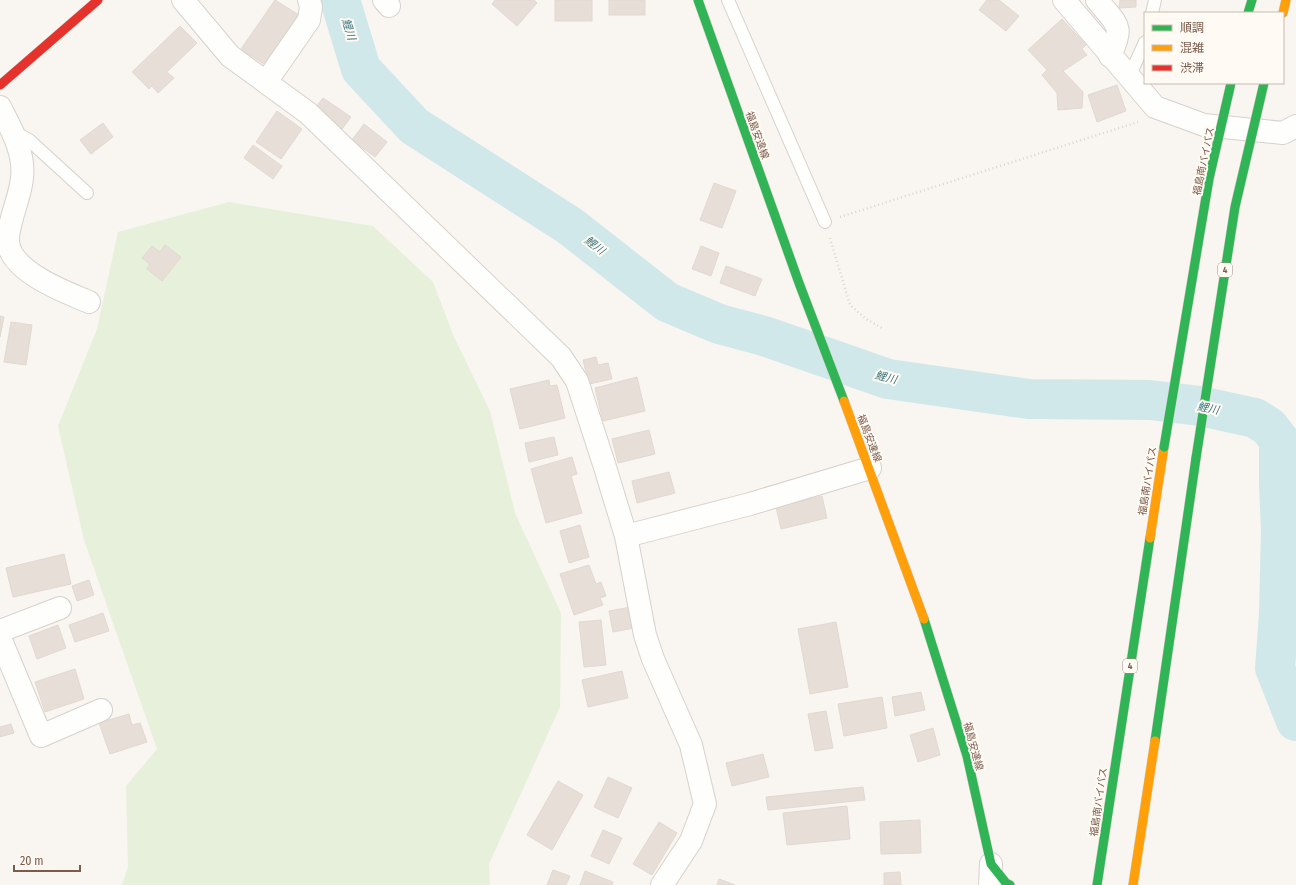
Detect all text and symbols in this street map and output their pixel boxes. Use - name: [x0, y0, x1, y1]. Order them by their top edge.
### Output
- legend: [1144, 12, 1284, 84]
- water label: 鯉川: [339, 17, 358, 43]
- text: 順調: [1180, 21, 1204, 35]
- text: 混雑: [1180, 41, 1204, 55]
- text: 渋滞: [1180, 61, 1204, 75]
- street label: 福島安達線: [743, 110, 771, 161]
- street label: 福島南バイパス: [1191, 126, 1217, 197]
- water label: 鯉川: [582, 233, 608, 258]
- road number: 4: [1218, 263, 1232, 277]
- water label: 鯉川: [874, 369, 899, 387]
- water label: 鯉川: [1196, 400, 1221, 417]
- street label: 福島安達線: [855, 413, 884, 464]
- street label: 福島南バイパス: [1137, 446, 1159, 517]
- road number: 4: [1123, 659, 1137, 673]
- street label: 福島安達線: [961, 721, 985, 772]
- street label: 福島南バイパス: [1088, 767, 1110, 838]
- scale bar: [14, 847, 80, 873]
- text: 20 m: [20, 854, 44, 868]

